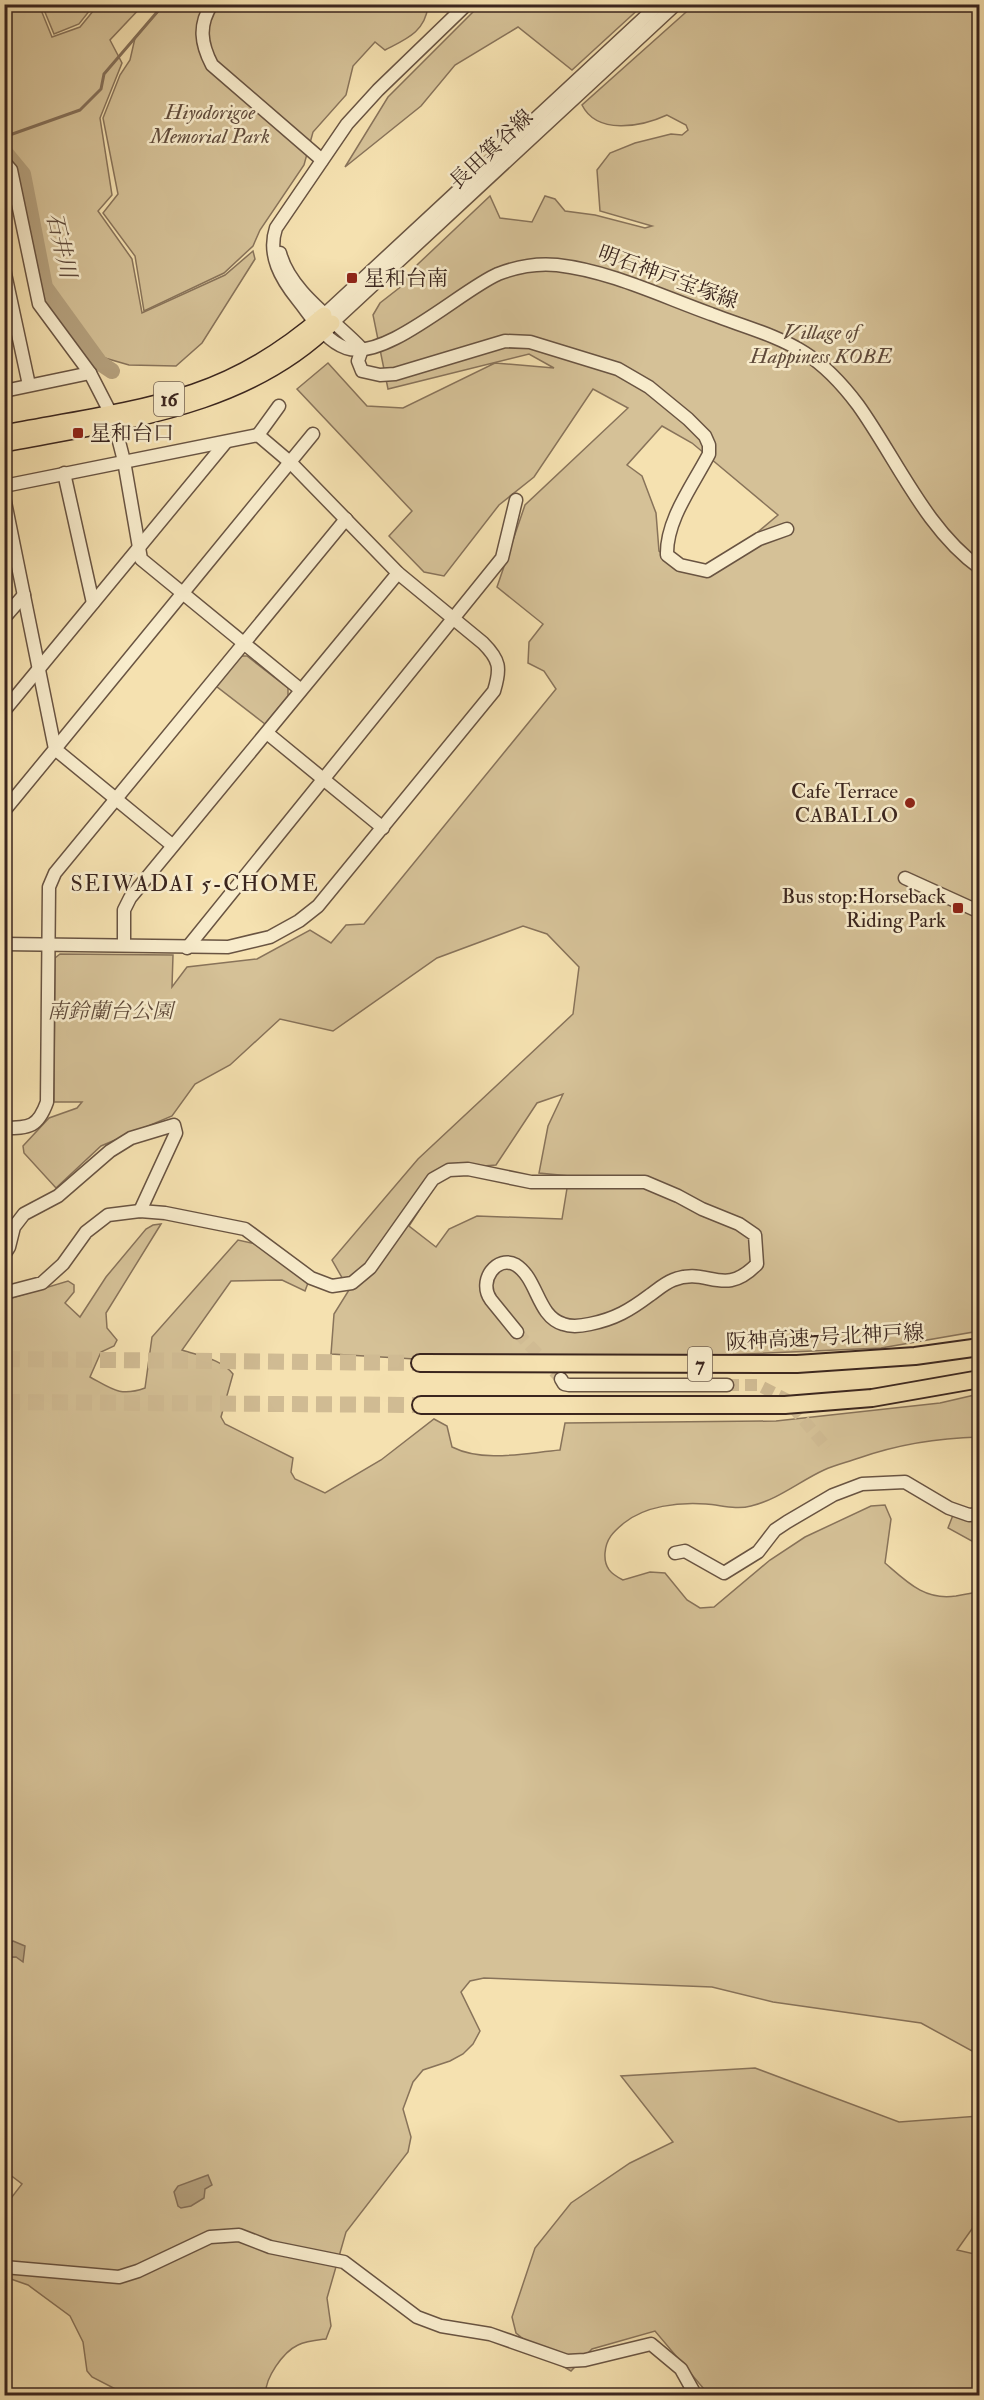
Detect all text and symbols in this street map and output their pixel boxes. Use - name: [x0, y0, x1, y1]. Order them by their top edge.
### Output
- park label: Hiyodorigoe Memorial Park: [148, 99, 270, 150]
- street label: 長田箕谷線: [444, 104, 539, 195]
- water label: 石井川: [40, 210, 83, 282]
- street label: 明石神戸宝塚線: [594, 240, 742, 315]
- place label: 星和台南: [364, 265, 448, 292]
- marker: 星和台南: [345, 271, 359, 285]
- park label: Village of Happiness KOBE: [749, 319, 893, 370]
- road number: 16: [154, 382, 184, 416]
- place label: 星和台口: [90, 420, 174, 447]
- marker: 星和台口: [71, 426, 85, 440]
- place label: Cafe Terrace CABALLO: [791, 778, 898, 829]
- marker: Cafe Terrace CABALLO: [903, 796, 917, 810]
- district label: SEIWADAI 5-CHOME: [71, 870, 319, 898]
- place label: Bus stop:Horseback Riding Park: [782, 883, 946, 934]
- marker: Bus stop:Horseback Riding Park: [951, 901, 965, 915]
- park label: 南鈴蘭台公園: [47, 998, 176, 1025]
- street label: 阪神高速7号北神戸線: [725, 1319, 925, 1356]
- road number: 7: [688, 1347, 712, 1381]

